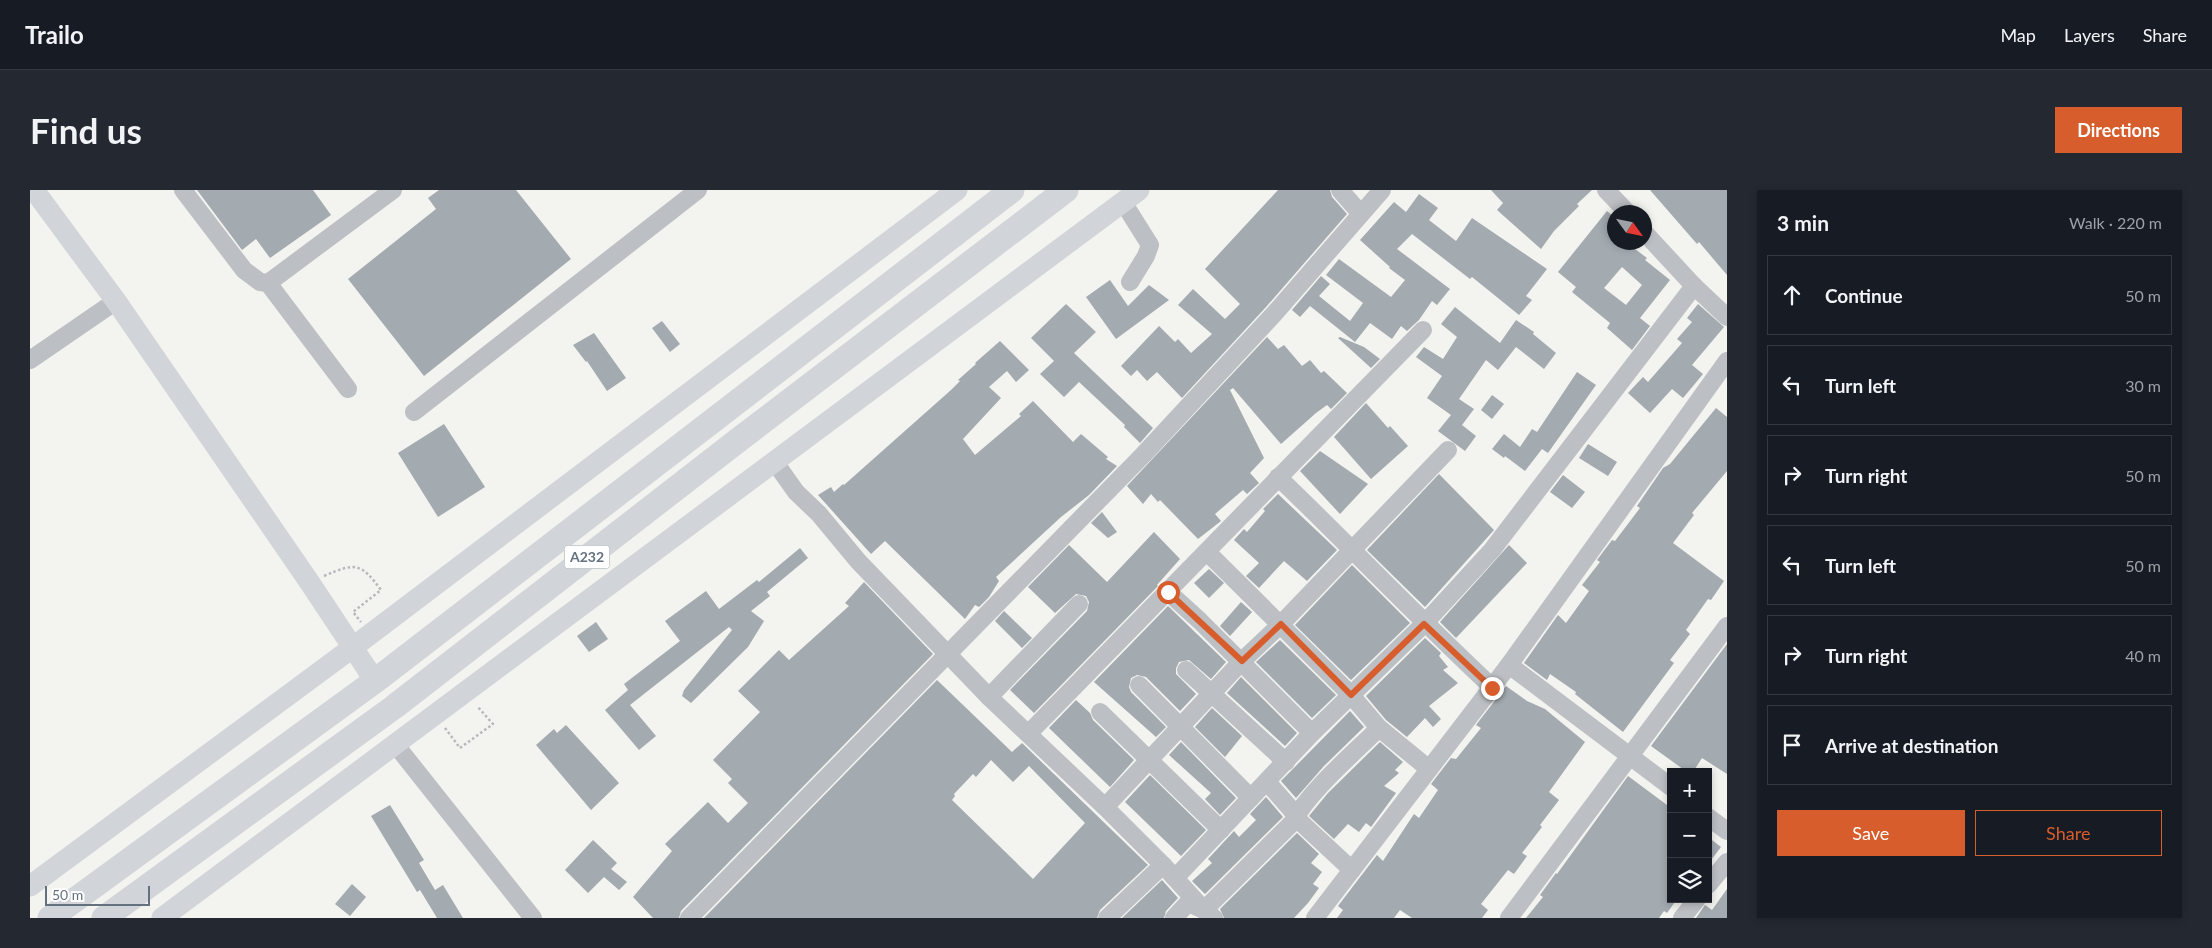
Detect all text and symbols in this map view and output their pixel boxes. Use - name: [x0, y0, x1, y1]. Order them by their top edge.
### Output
- text: Trailo: [25, 20, 84, 49]
- text: Map: [2000, 24, 2036, 46]
- text: Layers: [2064, 24, 2115, 46]
- text: Share: [2143, 24, 2187, 46]
- button: Directions: [2055, 107, 2182, 153]
- text: Find us: [30, 109, 142, 151]
- north arrow: [1607, 205, 1652, 250]
- text: 3 min: [1777, 210, 1829, 235]
- text: Walk · 220 m: [2069, 213, 2162, 232]
- icon: ahead: [1778, 281, 1806, 309]
- text: Continue: [1825, 284, 1903, 307]
- text: 50 m: [2125, 286, 2161, 305]
- icon: left: [1778, 371, 1806, 399]
- text: Turn left: [1825, 374, 1896, 397]
- text: 30 m: [2125, 376, 2161, 395]
- icon: right: [1778, 461, 1806, 489]
- text: Turn right: [1825, 464, 1907, 487]
- text: 50 m: [2125, 466, 2161, 485]
- road number: A232: [564, 546, 610, 568]
- icon: left: [1778, 551, 1806, 579]
- text: Turn left: [1825, 554, 1896, 577]
- text: 50 m: [2125, 556, 2161, 575]
- route start: [1157, 581, 1180, 604]
- icon: right: [1778, 641, 1806, 669]
- text: Turn right: [1825, 644, 1907, 667]
- text: 40 m: [2125, 646, 2161, 665]
- route end: [1481, 677, 1504, 700]
- icon: arrive: [1778, 731, 1806, 759]
- text: Arrive at destination: [1825, 734, 1998, 757]
- map controls: [1667, 768, 1712, 903]
- button: +: [1667, 768, 1712, 813]
- button: Save: [1777, 810, 1965, 856]
- button: Share: [1975, 810, 2162, 856]
- button: −: [1667, 813, 1712, 858]
- button: layers: [1667, 858, 1712, 903]
- scale bar: [45, 883, 150, 906]
- text: 50 m: [52, 886, 83, 903]

